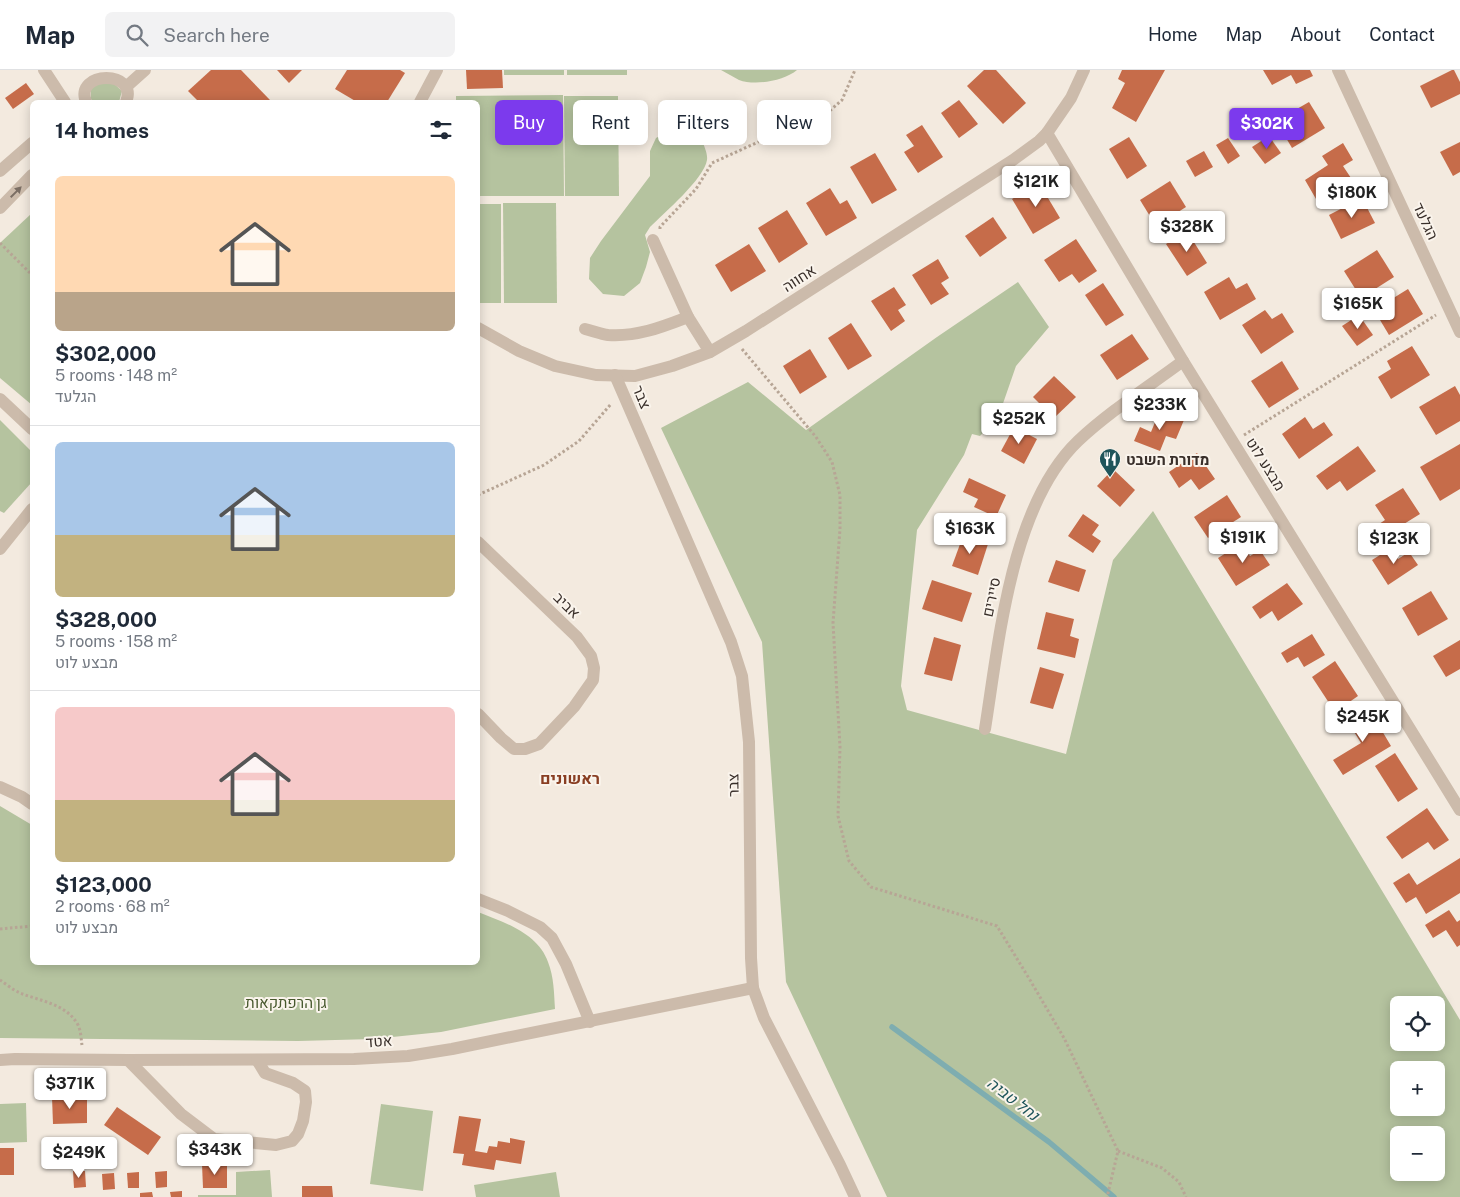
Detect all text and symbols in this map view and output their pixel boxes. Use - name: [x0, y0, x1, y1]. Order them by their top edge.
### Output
- search box: [105, 12, 455, 57]
- text: Map: [25, 21, 75, 49]
- icon: search: [123, 21, 151, 49]
- text: Search here: [163, 24, 270, 46]
- text: Home: [1148, 24, 1198, 45]
- text: Map: [1226, 24, 1262, 45]
- text: About: [1290, 24, 1341, 45]
- text: Contact: [1369, 24, 1435, 45]
- chip: Buy: [495, 100, 563, 145]
- chip: Rent: [573, 100, 648, 145]
- chip: Filters: [658, 100, 747, 145]
- chip: New: [757, 100, 831, 145]
- pin: $302K: [1232, 108, 1302, 150]
- text: $302K: [1240, 114, 1294, 133]
- icon: filters: [427, 116, 455, 144]
- text: 14 homes: [55, 118, 149, 143]
- pin: $121K: [1001, 166, 1071, 208]
- text: $121K: [1013, 172, 1059, 191]
- pin: $180K: [1317, 176, 1387, 219]
- text: $180K: [1327, 183, 1377, 202]
- one-way arrow: [10, 186, 22, 198]
- street label: הגלעד: [1410, 200, 1442, 242]
- icon: home: [210, 209, 300, 299]
- pin: $328K: [1152, 210, 1222, 253]
- text: $328K: [1160, 217, 1214, 236]
- street label: אחווה: [779, 261, 819, 295]
- pin: $165K: [1323, 288, 1393, 330]
- text: $165K: [1333, 294, 1383, 313]
- text: $302,000: [55, 341, 156, 366]
- text: 5 rooms · 148 m²: [55, 366, 177, 385]
- street label: צבר: [630, 383, 654, 411]
- text: הגלעד: [55, 387, 96, 406]
- pin: $233K: [1125, 388, 1195, 431]
- text: $233K: [1133, 395, 1187, 414]
- pin: $252K: [984, 402, 1054, 445]
- text: $252K: [992, 409, 1046, 428]
- street label: מבצע לוט: [1243, 434, 1289, 494]
- restaurant icon: מדורת השבט: [1098, 447, 1122, 478]
- place label: מדורת השבט: [1126, 451, 1210, 468]
- icon: home: [210, 474, 300, 564]
- pin: $163K: [935, 512, 1005, 555]
- text: $163K: [945, 519, 995, 538]
- pin: $191K: [1208, 522, 1278, 564]
- pin: $123K: [1359, 522, 1429, 565]
- text: $191K: [1220, 528, 1266, 547]
- text: $123K: [1369, 529, 1419, 548]
- street label: סיירים: [979, 576, 1003, 618]
- street label: אביב: [550, 588, 584, 622]
- text: $328,000: [55, 607, 157, 632]
- text: 5 rooms · 158 m²: [55, 632, 177, 651]
- text: מבצע לוט: [55, 653, 118, 672]
- pin: $245K: [1328, 700, 1398, 743]
- text: $245K: [1336, 707, 1390, 726]
- icon: home: [210, 739, 300, 829]
- district label: ראשונים: [540, 769, 600, 788]
- street label: צבר: [724, 773, 742, 797]
- text: $123,000: [55, 872, 152, 897]
- text: 2 rooms · 68 m²: [55, 897, 170, 916]
- text: מבצע לוט: [55, 918, 118, 937]
- park label: גן הרפתקאות: [245, 994, 327, 1011]
- map controls: [1390, 996, 1445, 1181]
- button: locate: [1390, 996, 1445, 1051]
- street label: אטד: [365, 1032, 393, 1050]
- button: +: [1390, 1061, 1445, 1116]
- pin: $371K: [35, 1068, 105, 1110]
- water label: נחל טביה: [983, 1073, 1044, 1125]
- text: $371K: [45, 1074, 95, 1093]
- button: −: [1390, 1126, 1445, 1181]
- pin: $343K: [180, 1134, 250, 1176]
- pin: $249K: [44, 1136, 114, 1179]
- text: $343K: [188, 1140, 242, 1159]
- text: $249K: [52, 1143, 106, 1162]

